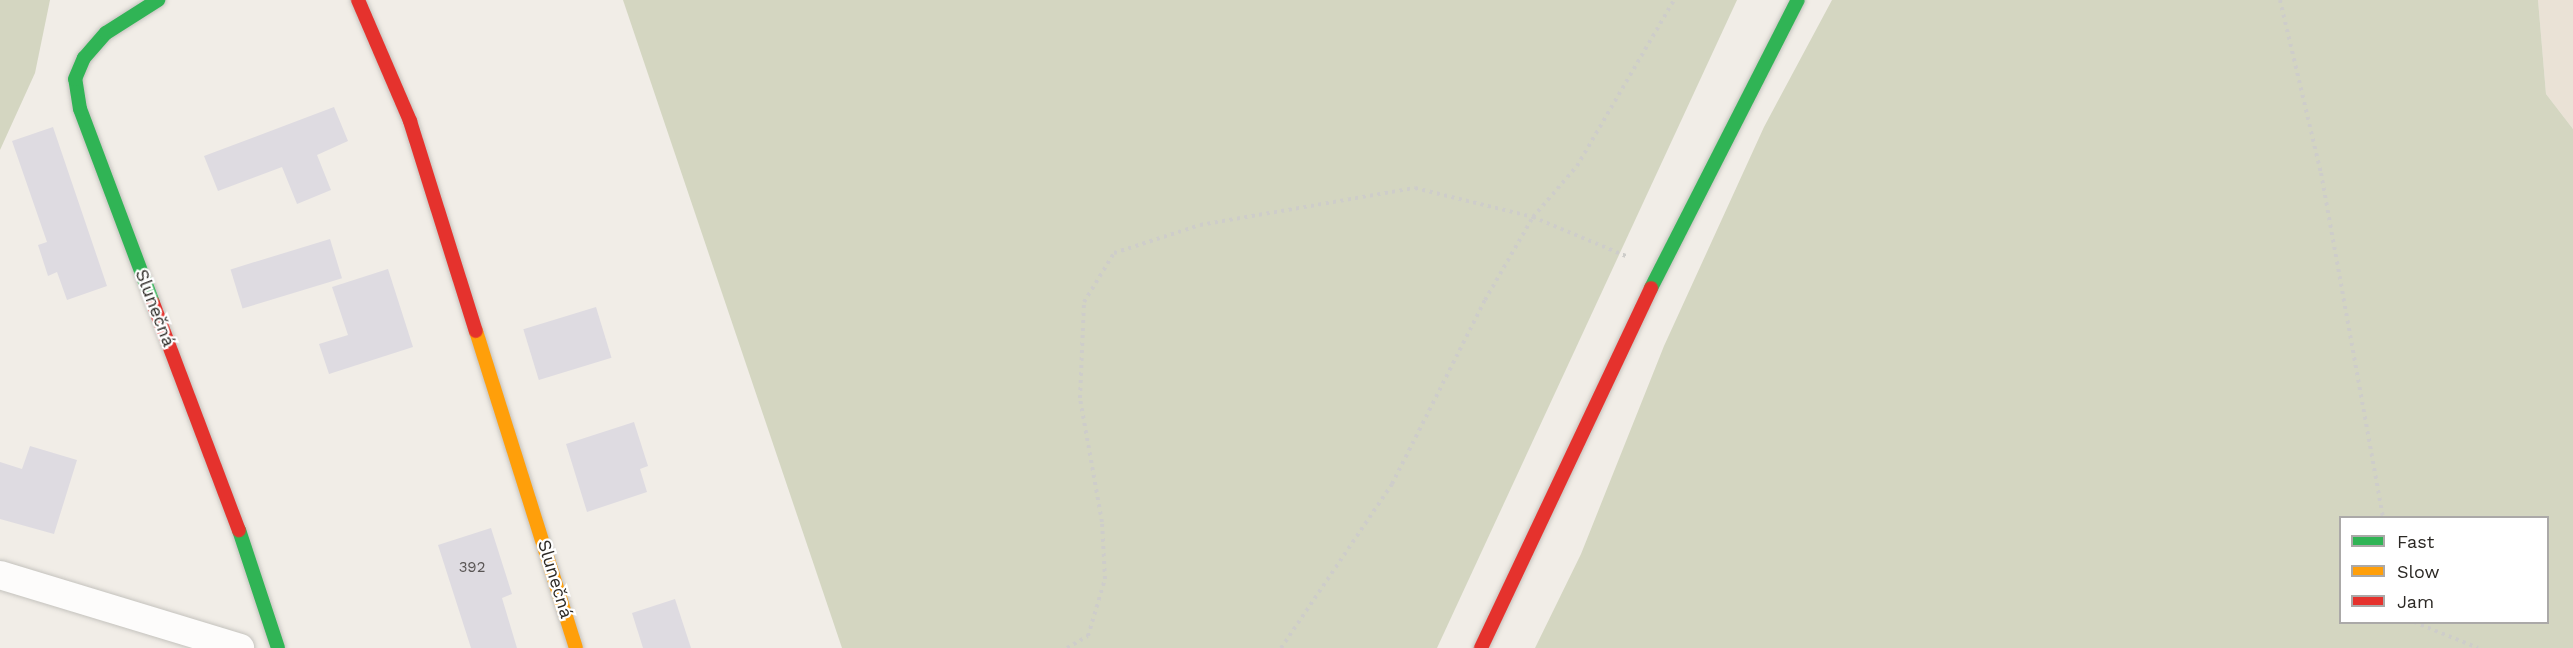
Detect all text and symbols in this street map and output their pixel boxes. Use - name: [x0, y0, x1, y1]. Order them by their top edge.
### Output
- street label: Slunečná: [130, 266, 180, 350]
- legend: [2339, 516, 2549, 624]
- text: Fast: [2397, 531, 2434, 552]
- street label: Slunečná: [533, 537, 577, 621]
- house number: 392: [459, 559, 485, 577]
- text: Slow: [2397, 561, 2440, 582]
- text: Jam: [2397, 591, 2434, 612]

